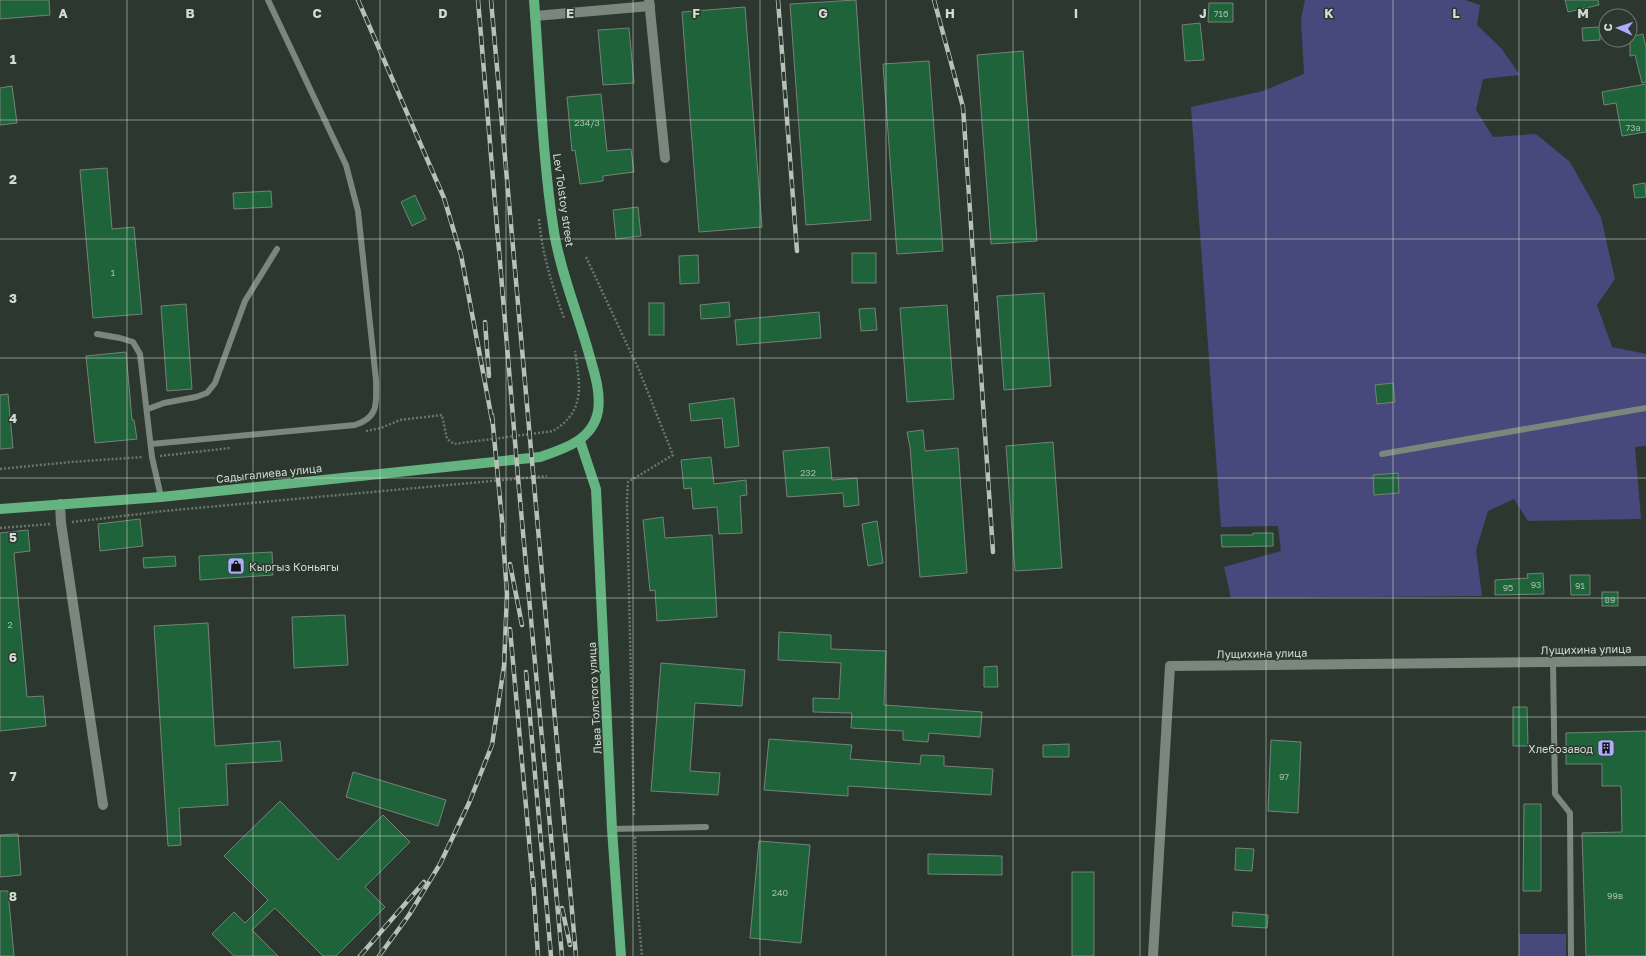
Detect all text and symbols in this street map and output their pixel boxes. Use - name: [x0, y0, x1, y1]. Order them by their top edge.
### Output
- text: A: [58, 5, 68, 21]
- text: B: [185, 5, 195, 21]
- text: C: [312, 5, 322, 21]
- text: D: [438, 5, 448, 21]
- text: E: [566, 5, 574, 21]
- text: F: [692, 5, 700, 21]
- text: G: [818, 5, 828, 21]
- text: H: [945, 5, 955, 21]
- text: I: [1074, 5, 1078, 21]
- text: J: [1199, 5, 1207, 21]
- text: K: [1324, 5, 1334, 21]
- text: L: [1452, 5, 1460, 21]
- text: M: [1577, 5, 1589, 21]
- house number: 71б: [1214, 8, 1228, 19]
- north arrow: [1598, 8, 1638, 48]
- text: С: [1601, 23, 1614, 32]
- text: 1: [10, 51, 17, 67]
- house number: 234/3: [574, 117, 600, 128]
- house number: 73а: [1625, 122, 1641, 133]
- street label: Lev Tolstoy street: [551, 152, 577, 248]
- text: 2: [9, 171, 17, 187]
- house number: 1: [111, 267, 116, 278]
- text: 3: [9, 290, 17, 306]
- text: 4: [9, 410, 17, 426]
- street label: Садыгалиева улица: [215, 461, 323, 485]
- house number: 232: [800, 467, 816, 478]
- text: 5: [9, 529, 17, 545]
- shop icon: Кыргыз Коньягы: [226, 556, 246, 576]
- place label: Кыргыз Коньягы: [249, 560, 339, 573]
- house number: 93: [1531, 579, 1541, 590]
- house number: 91: [1575, 580, 1586, 591]
- house number: 95: [1503, 582, 1513, 593]
- house number: 89: [1605, 594, 1615, 605]
- house number: 2: [7, 619, 13, 630]
- street label: Льва Толстого улица: [585, 642, 603, 754]
- street label: Лущихина улица: [1541, 642, 1631, 656]
- street label: Лущихина улица: [1217, 646, 1307, 660]
- text: 6: [9, 649, 17, 665]
- building icon: Хлебозавод: [1596, 738, 1616, 758]
- place label: Хлебозавод: [1528, 742, 1593, 755]
- text: 7: [9, 768, 17, 784]
- house number: 97: [1279, 771, 1289, 782]
- house number: 240: [772, 887, 789, 898]
- text: 8: [9, 888, 17, 904]
- house number: 99в: [1607, 890, 1623, 901]

